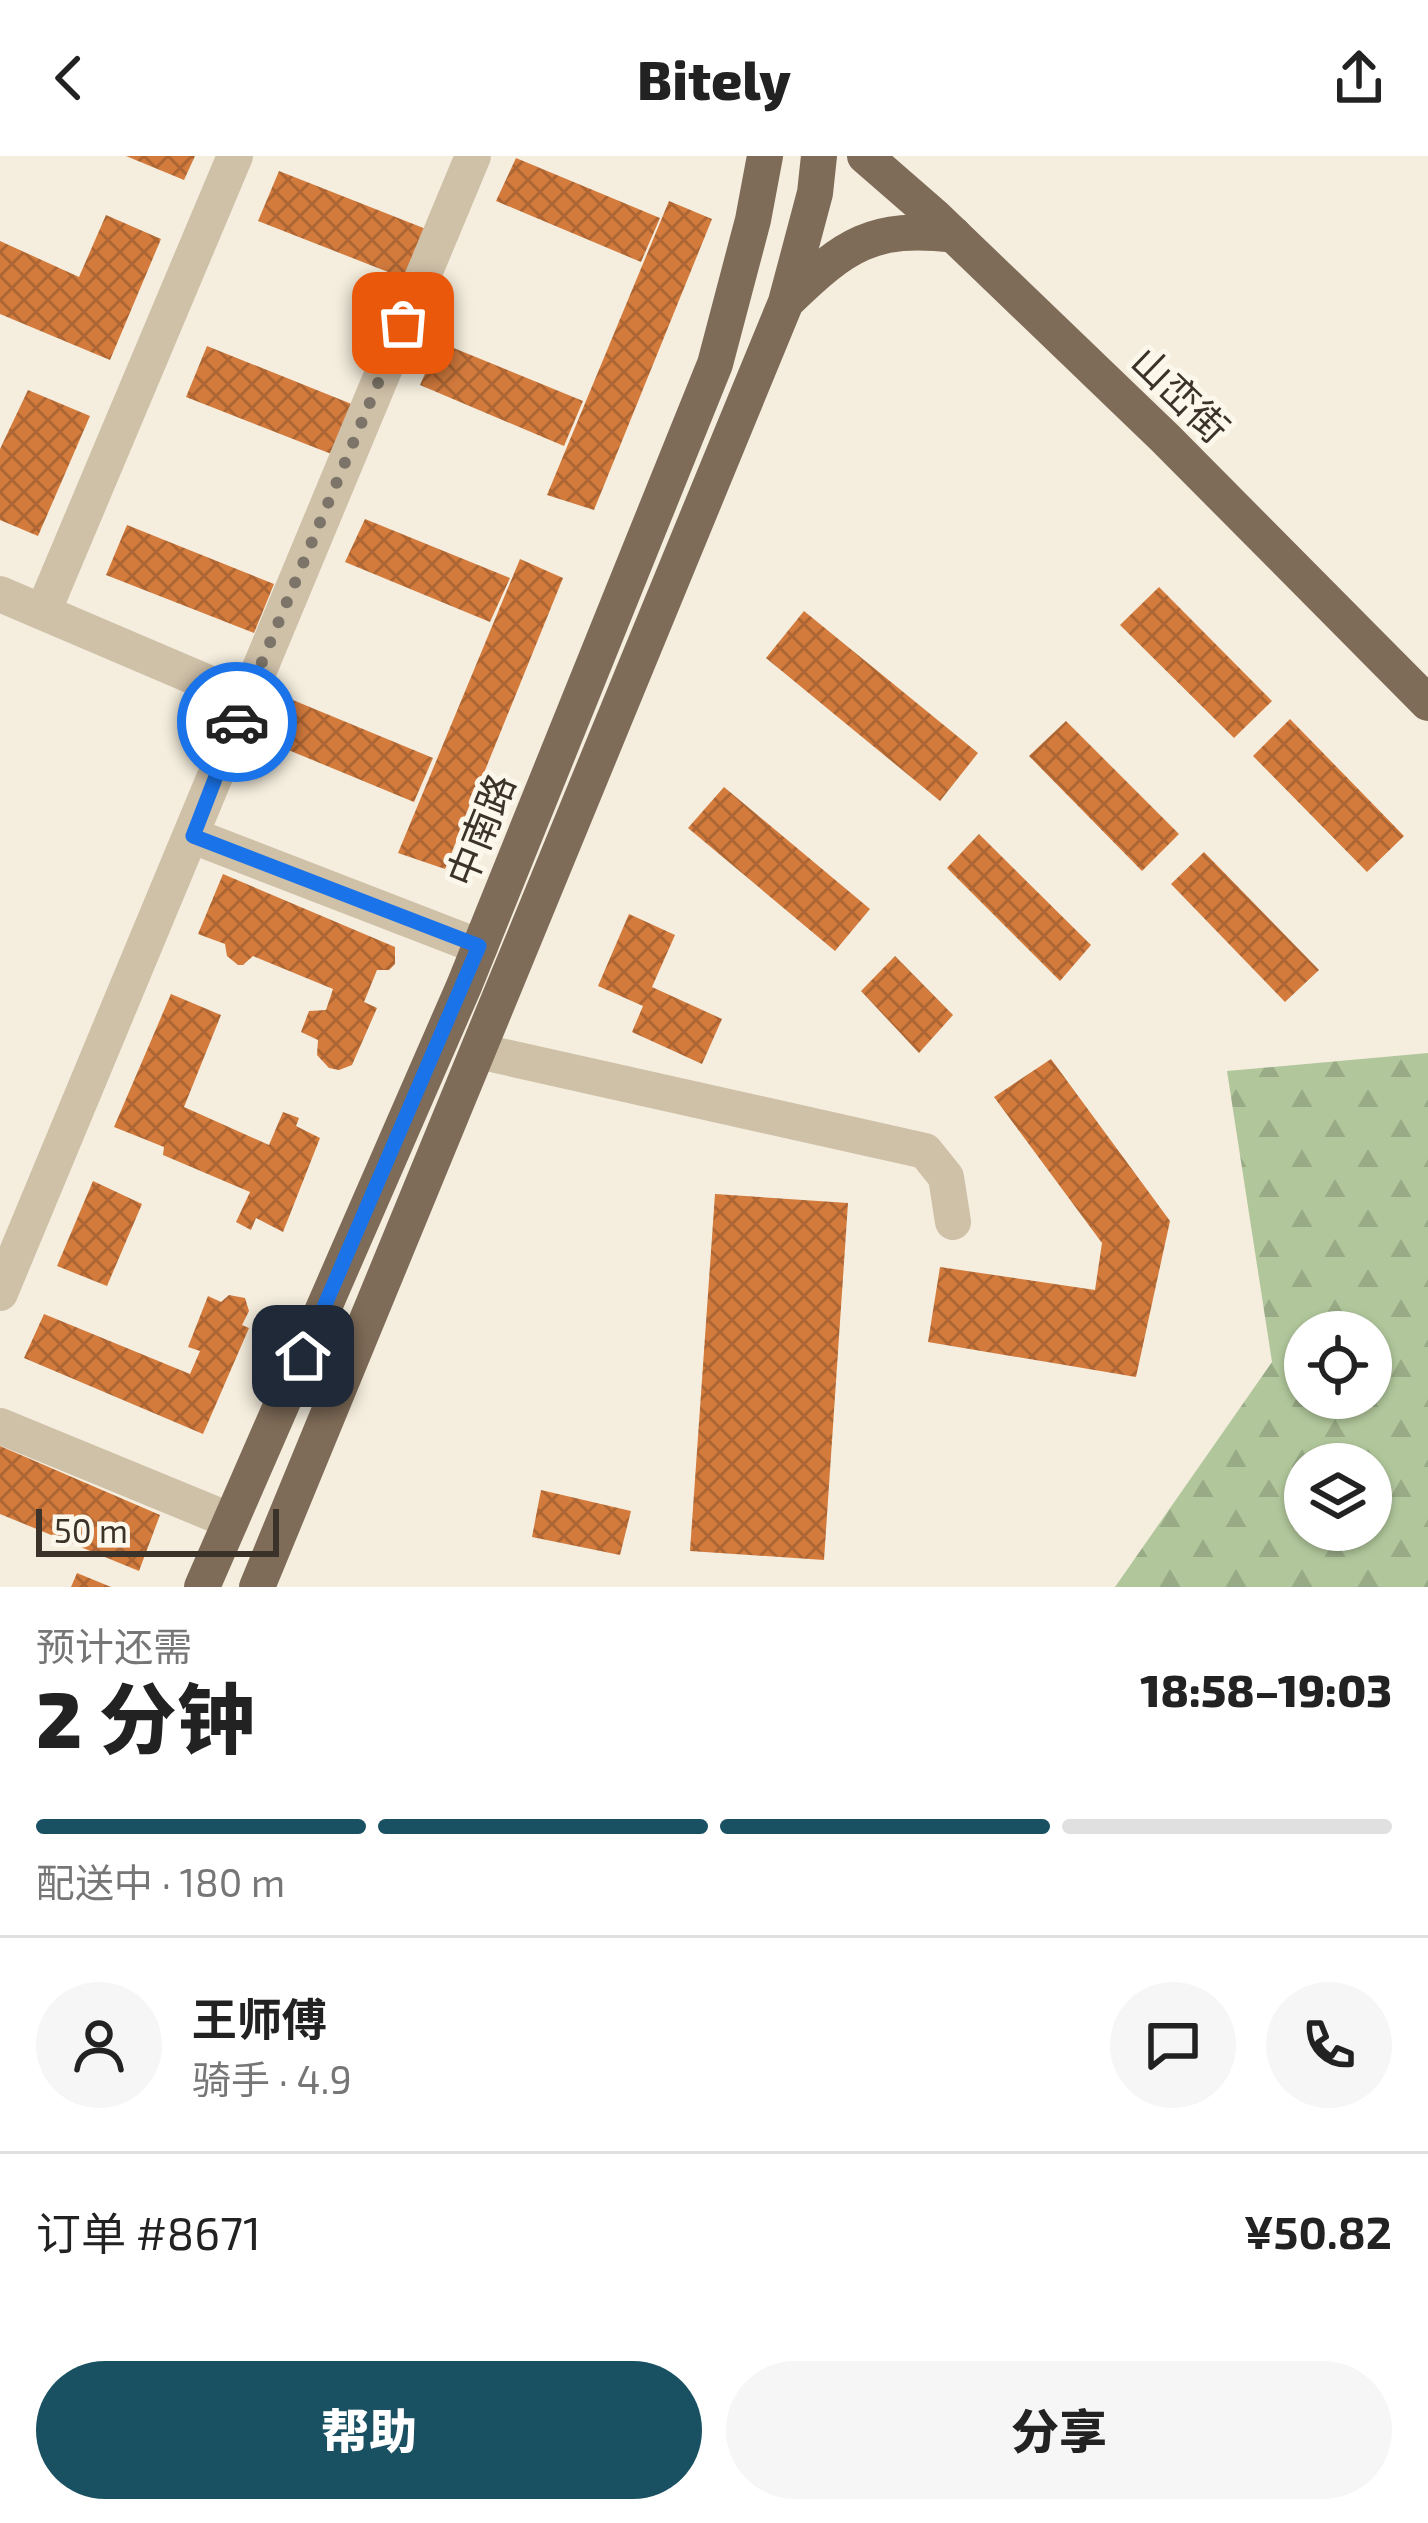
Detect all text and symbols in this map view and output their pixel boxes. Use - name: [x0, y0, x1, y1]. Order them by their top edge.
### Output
- icon: back: [36, 45, 102, 111]
- icon: share: [1326, 45, 1392, 111]
- text: Bitely: [637, 46, 791, 111]
- pin: [352, 272, 454, 374]
- icon: bag: [370, 290, 436, 356]
- street label: 山峦街: [1123, 336, 1239, 451]
- courier: [177, 662, 297, 782]
- icon: car: [204, 689, 270, 755]
- street label: 中南路: [436, 766, 523, 892]
- pin: [252, 1305, 354, 1407]
- map controls: [1284, 1311, 1392, 1551]
- button: locate: [1284, 1311, 1392, 1419]
- icon: home: [270, 1323, 336, 1389]
- button: layers: [1284, 1443, 1392, 1551]
- scale bar: [36, 1503, 279, 1556]
- text: 50 m: [54, 1510, 128, 1550]
- text: 预计还需: [36, 1622, 192, 1669]
- text: 18:58–19:03: [1140, 1662, 1392, 1716]
- text: 2 分钟: [36, 1670, 255, 1764]
- text: 配送中 · 180 m: [36, 1858, 285, 1905]
- button: person: [36, 1982, 162, 2108]
- button: chat: [1110, 1982, 1236, 2108]
- button: phone: [1266, 1982, 1392, 2108]
- text: 王师傅: [192, 1991, 327, 2045]
- text: 骑手 · 4.9: [192, 2055, 352, 2102]
- text: ¥50.82: [1244, 2204, 1392, 2258]
- text: 订单 #8671: [36, 2205, 261, 2259]
- button: 帮助: [36, 2361, 702, 2499]
- button: 分享: [726, 2361, 1392, 2499]

